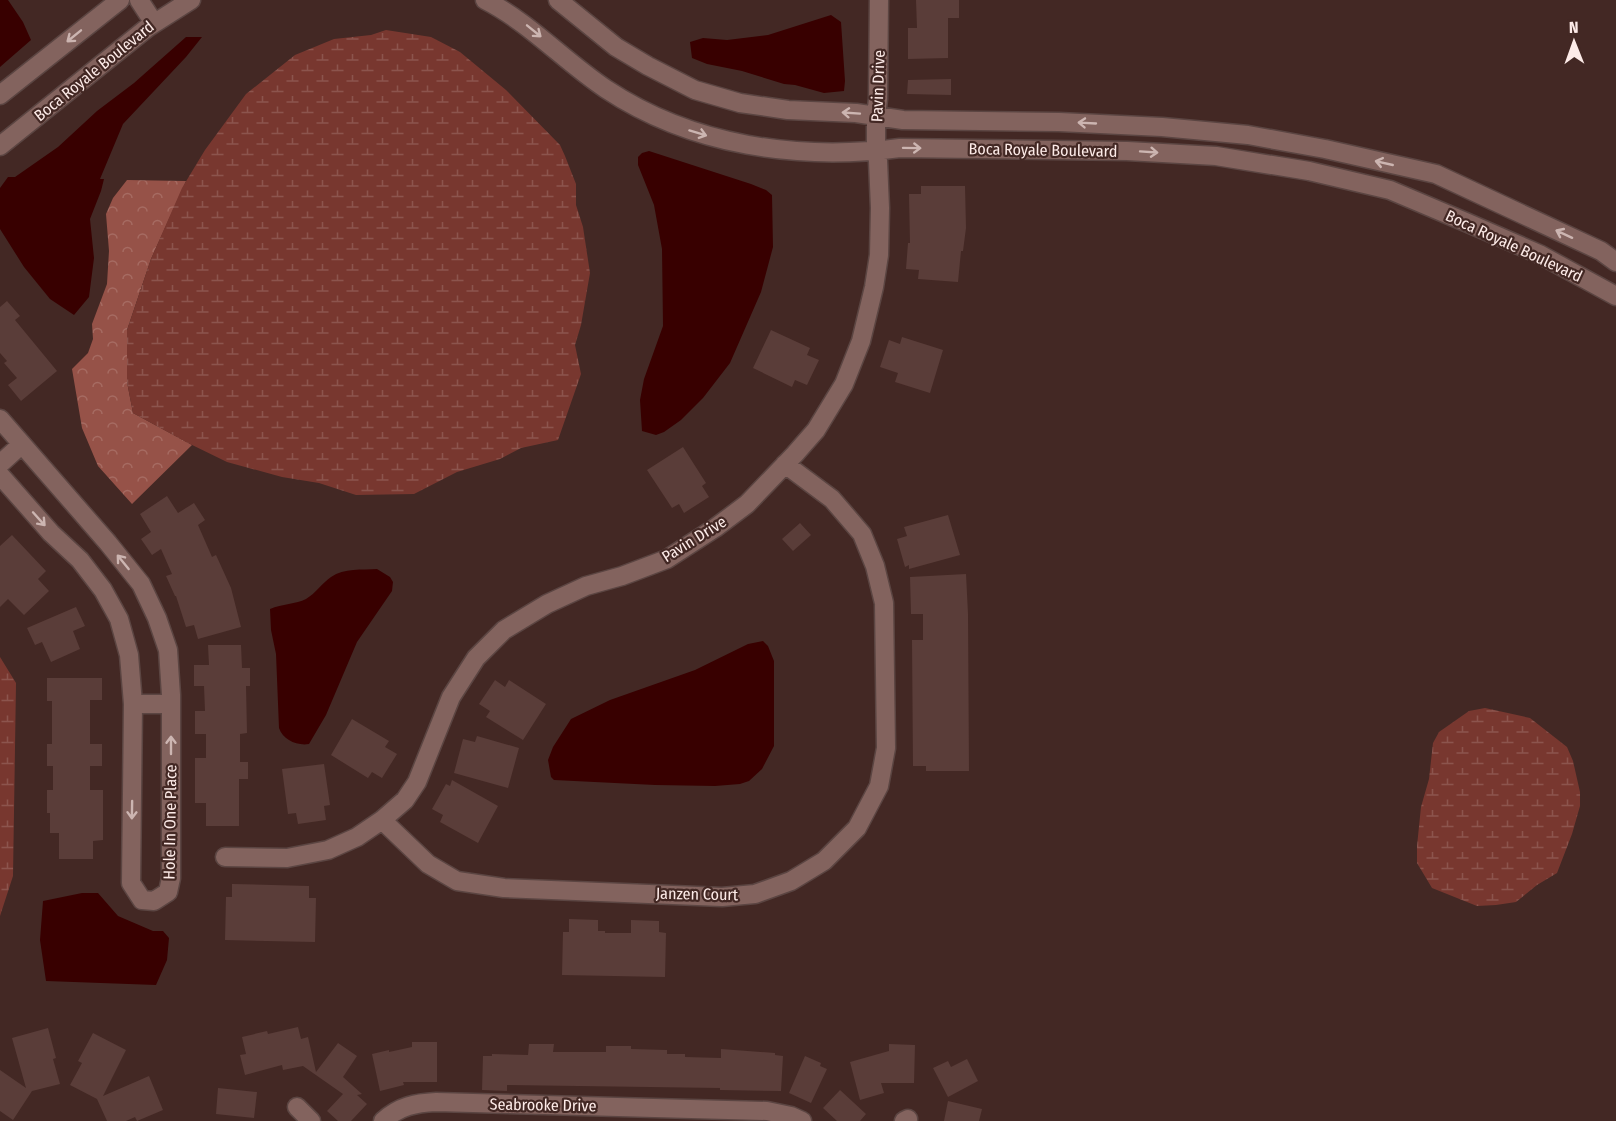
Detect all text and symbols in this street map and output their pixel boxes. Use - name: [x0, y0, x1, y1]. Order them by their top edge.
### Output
- north arrow: [1544, 12, 1604, 72]
- street label: Boca Royale Boulevard: [30, 17, 158, 125]
- text: N: [1569, 18, 1579, 37]
- one-way arrow: [526, 25, 542, 38]
- one-way arrow: [66, 29, 82, 42]
- street label: Pavin Drive: [867, 49, 889, 122]
- one-way arrow: [841, 107, 861, 118]
- one-way arrow: [1078, 118, 1098, 129]
- one-way arrow: [689, 128, 708, 139]
- street label: Boca Royale Boulevard: [969, 139, 1117, 161]
- one-way arrow: [902, 142, 922, 154]
- one-way arrow: [1139, 147, 1159, 158]
- one-way arrow: [1375, 156, 1394, 168]
- street label: Boca Royale Boulevard: [1443, 206, 1585, 286]
- one-way arrow: [1556, 228, 1574, 240]
- one-way arrow: [32, 511, 46, 526]
- street label: Pavin Drive: [658, 512, 730, 566]
- one-way arrow: [116, 555, 130, 570]
- one-way arrow: [165, 735, 177, 755]
- street label: Hole In One Place: [159, 764, 181, 880]
- one-way arrow: [126, 799, 138, 819]
- street label: Janzen Court: [656, 884, 739, 904]
- street label: Seabrooke Drive: [489, 1095, 597, 1115]

